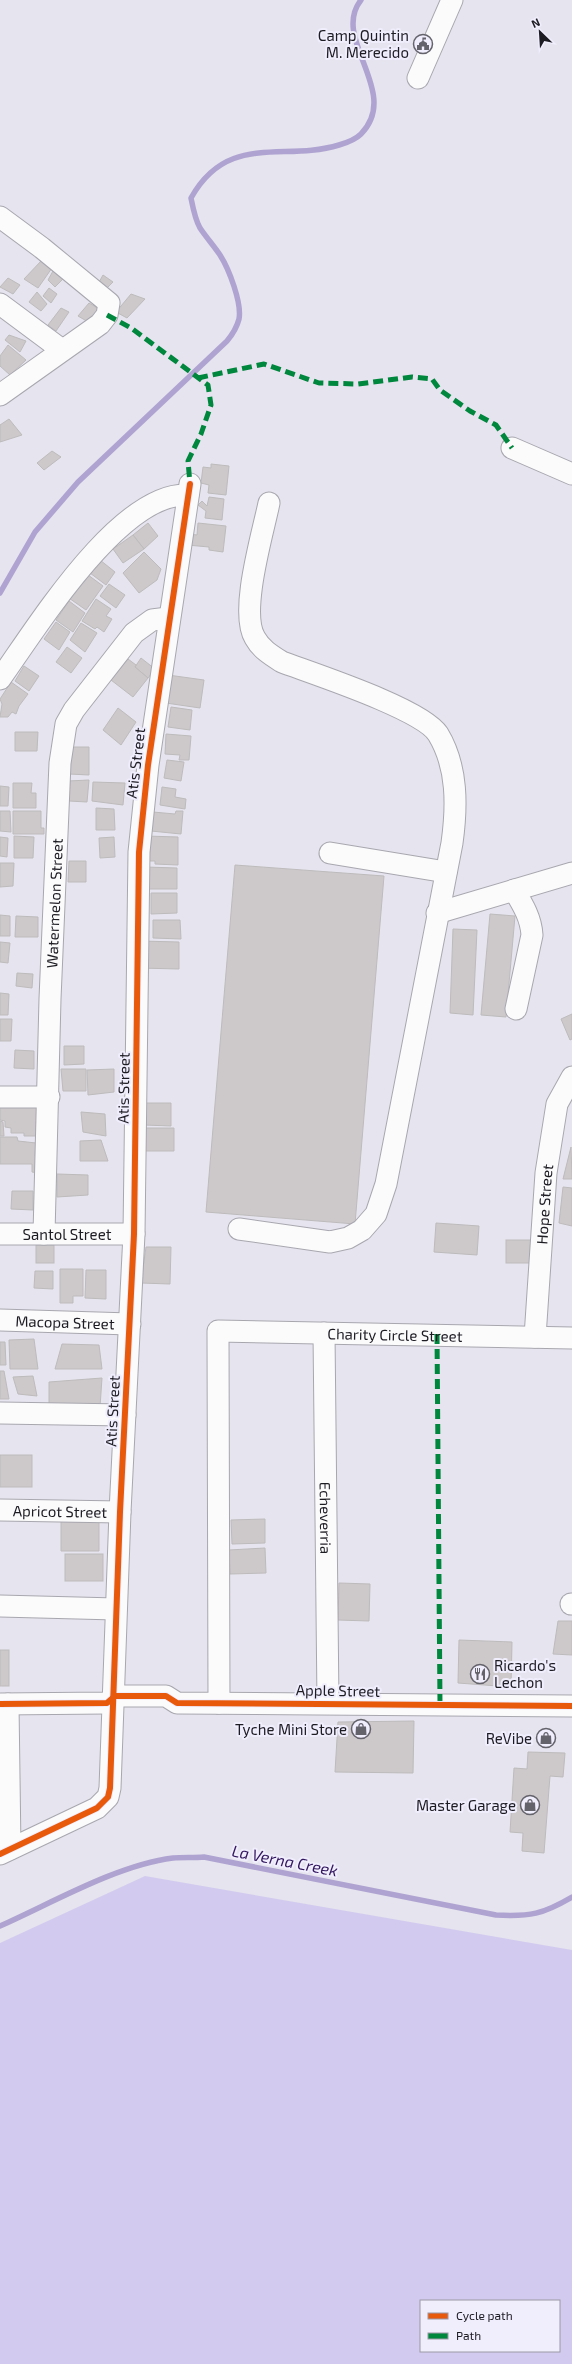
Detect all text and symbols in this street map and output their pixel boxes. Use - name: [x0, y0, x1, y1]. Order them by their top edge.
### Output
- north arrow: [520, 12, 560, 52]
- text: N: [529, 15, 542, 30]
- place label: Camp Quintin M. Merecido: [318, 26, 409, 61]
- public building icon: Camp Quintin M. Merecido: [412, 33, 434, 55]
- street label: Atis Street: [122, 726, 148, 799]
- street label: Watermelon Street: [42, 838, 66, 969]
- street label: Atis Street: [113, 1052, 133, 1124]
- street label: Hope Street: [532, 1163, 556, 1245]
- street label: Santol Street: [23, 1225, 112, 1243]
- street label: Macopa Street: [15, 1311, 115, 1333]
- street label: Charity Circle Street: [327, 1324, 463, 1345]
- street label: Atis Street: [101, 1375, 123, 1447]
- street label: Echeverria: [317, 1482, 335, 1554]
- street label: Apricot Street: [13, 1501, 108, 1521]
- place label: Ricardo's Lechon: [494, 1656, 556, 1691]
- restaurant icon: Ricardo's Lechon: [469, 1663, 491, 1685]
- street label: Apple Street: [296, 1680, 381, 1700]
- shop icon: Tyche Mini Store: [350, 1718, 372, 1740]
- place label: Tyche Mini Store: [235, 1720, 347, 1738]
- shop icon: ReVibe: [535, 1727, 557, 1749]
- place label: ReVibe: [486, 1729, 532, 1747]
- shop icon: Master Garage: [519, 1794, 541, 1816]
- place label: Master Garage: [416, 1796, 516, 1814]
- water label: La Verna Creek: [231, 1840, 339, 1880]
- legend: [420, 2300, 560, 2352]
- text: Cycle path: [456, 2308, 513, 2322]
- text: Path: [456, 2328, 481, 2342]

